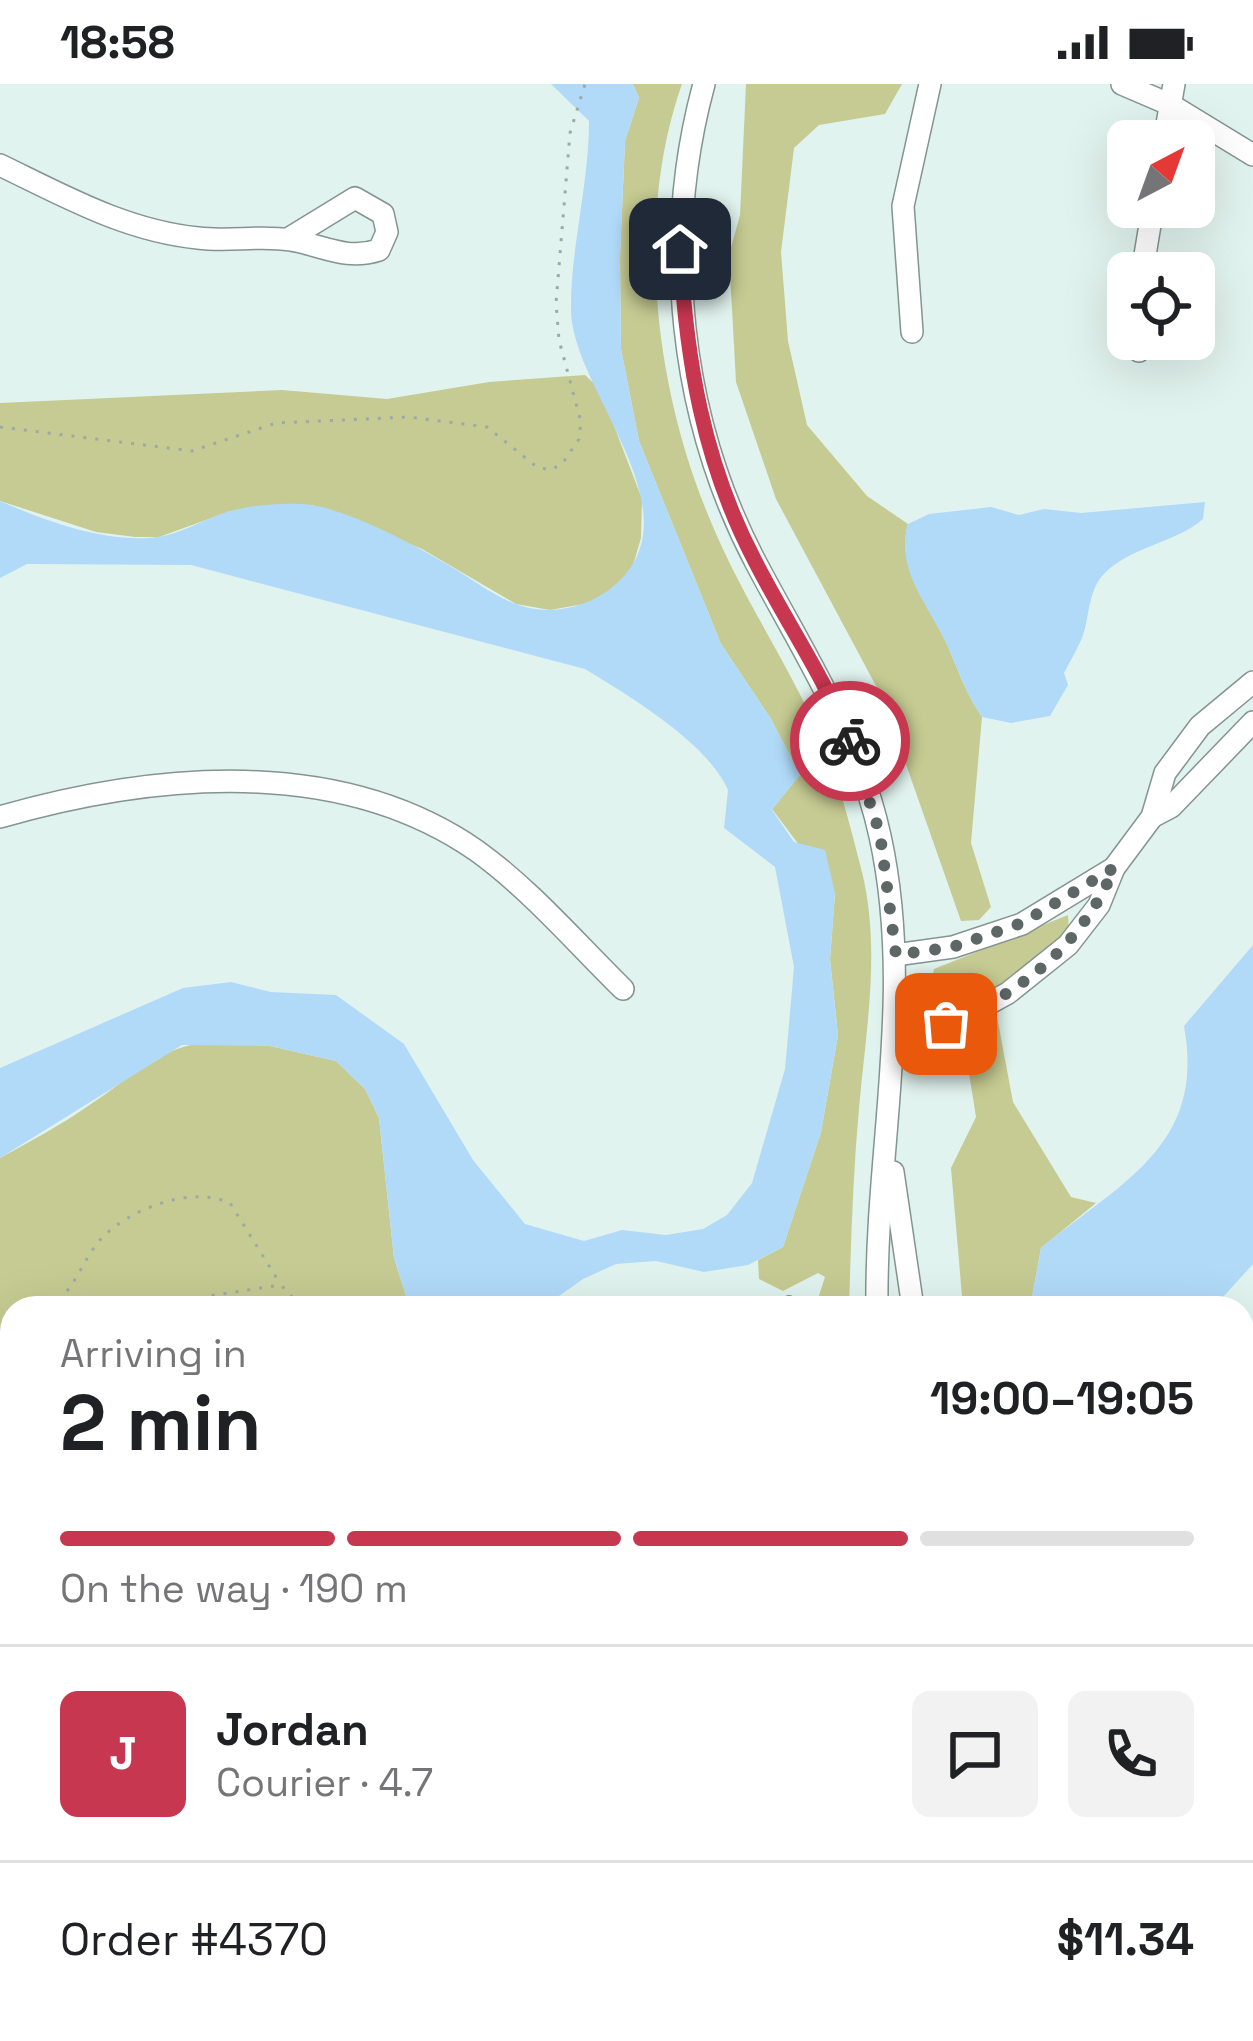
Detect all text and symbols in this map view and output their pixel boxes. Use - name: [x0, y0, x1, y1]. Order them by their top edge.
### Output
- text: 18:58: [60, 14, 175, 71]
- north arrow: [1107, 120, 1215, 228]
- map controls: [1107, 120, 1215, 360]
- pin: [629, 198, 731, 300]
- icon: home: [647, 216, 713, 282]
- button: locate: [1107, 252, 1215, 360]
- courier: [790, 681, 910, 801]
- icon: bike: [817, 708, 883, 774]
- pin: [895, 973, 997, 1075]
- icon: bag: [913, 991, 979, 1057]
- text: Arriving in: [60, 1329, 247, 1378]
- text: 19:00–19:05: [930, 1370, 1194, 1427]
- text: 2 min: [60, 1373, 262, 1473]
- text: On the way · 190 m: [60, 1564, 408, 1613]
- button: chat: [912, 1691, 1038, 1817]
- button: phone: [1068, 1691, 1194, 1817]
- text: Jordan: [216, 1701, 369, 1758]
- text: J: [109, 1725, 137, 1782]
- text: Courier · 4.7: [216, 1758, 433, 1807]
- text: Order #4370: [60, 1911, 328, 1968]
- text: $11.34: [1057, 1911, 1194, 1968]

